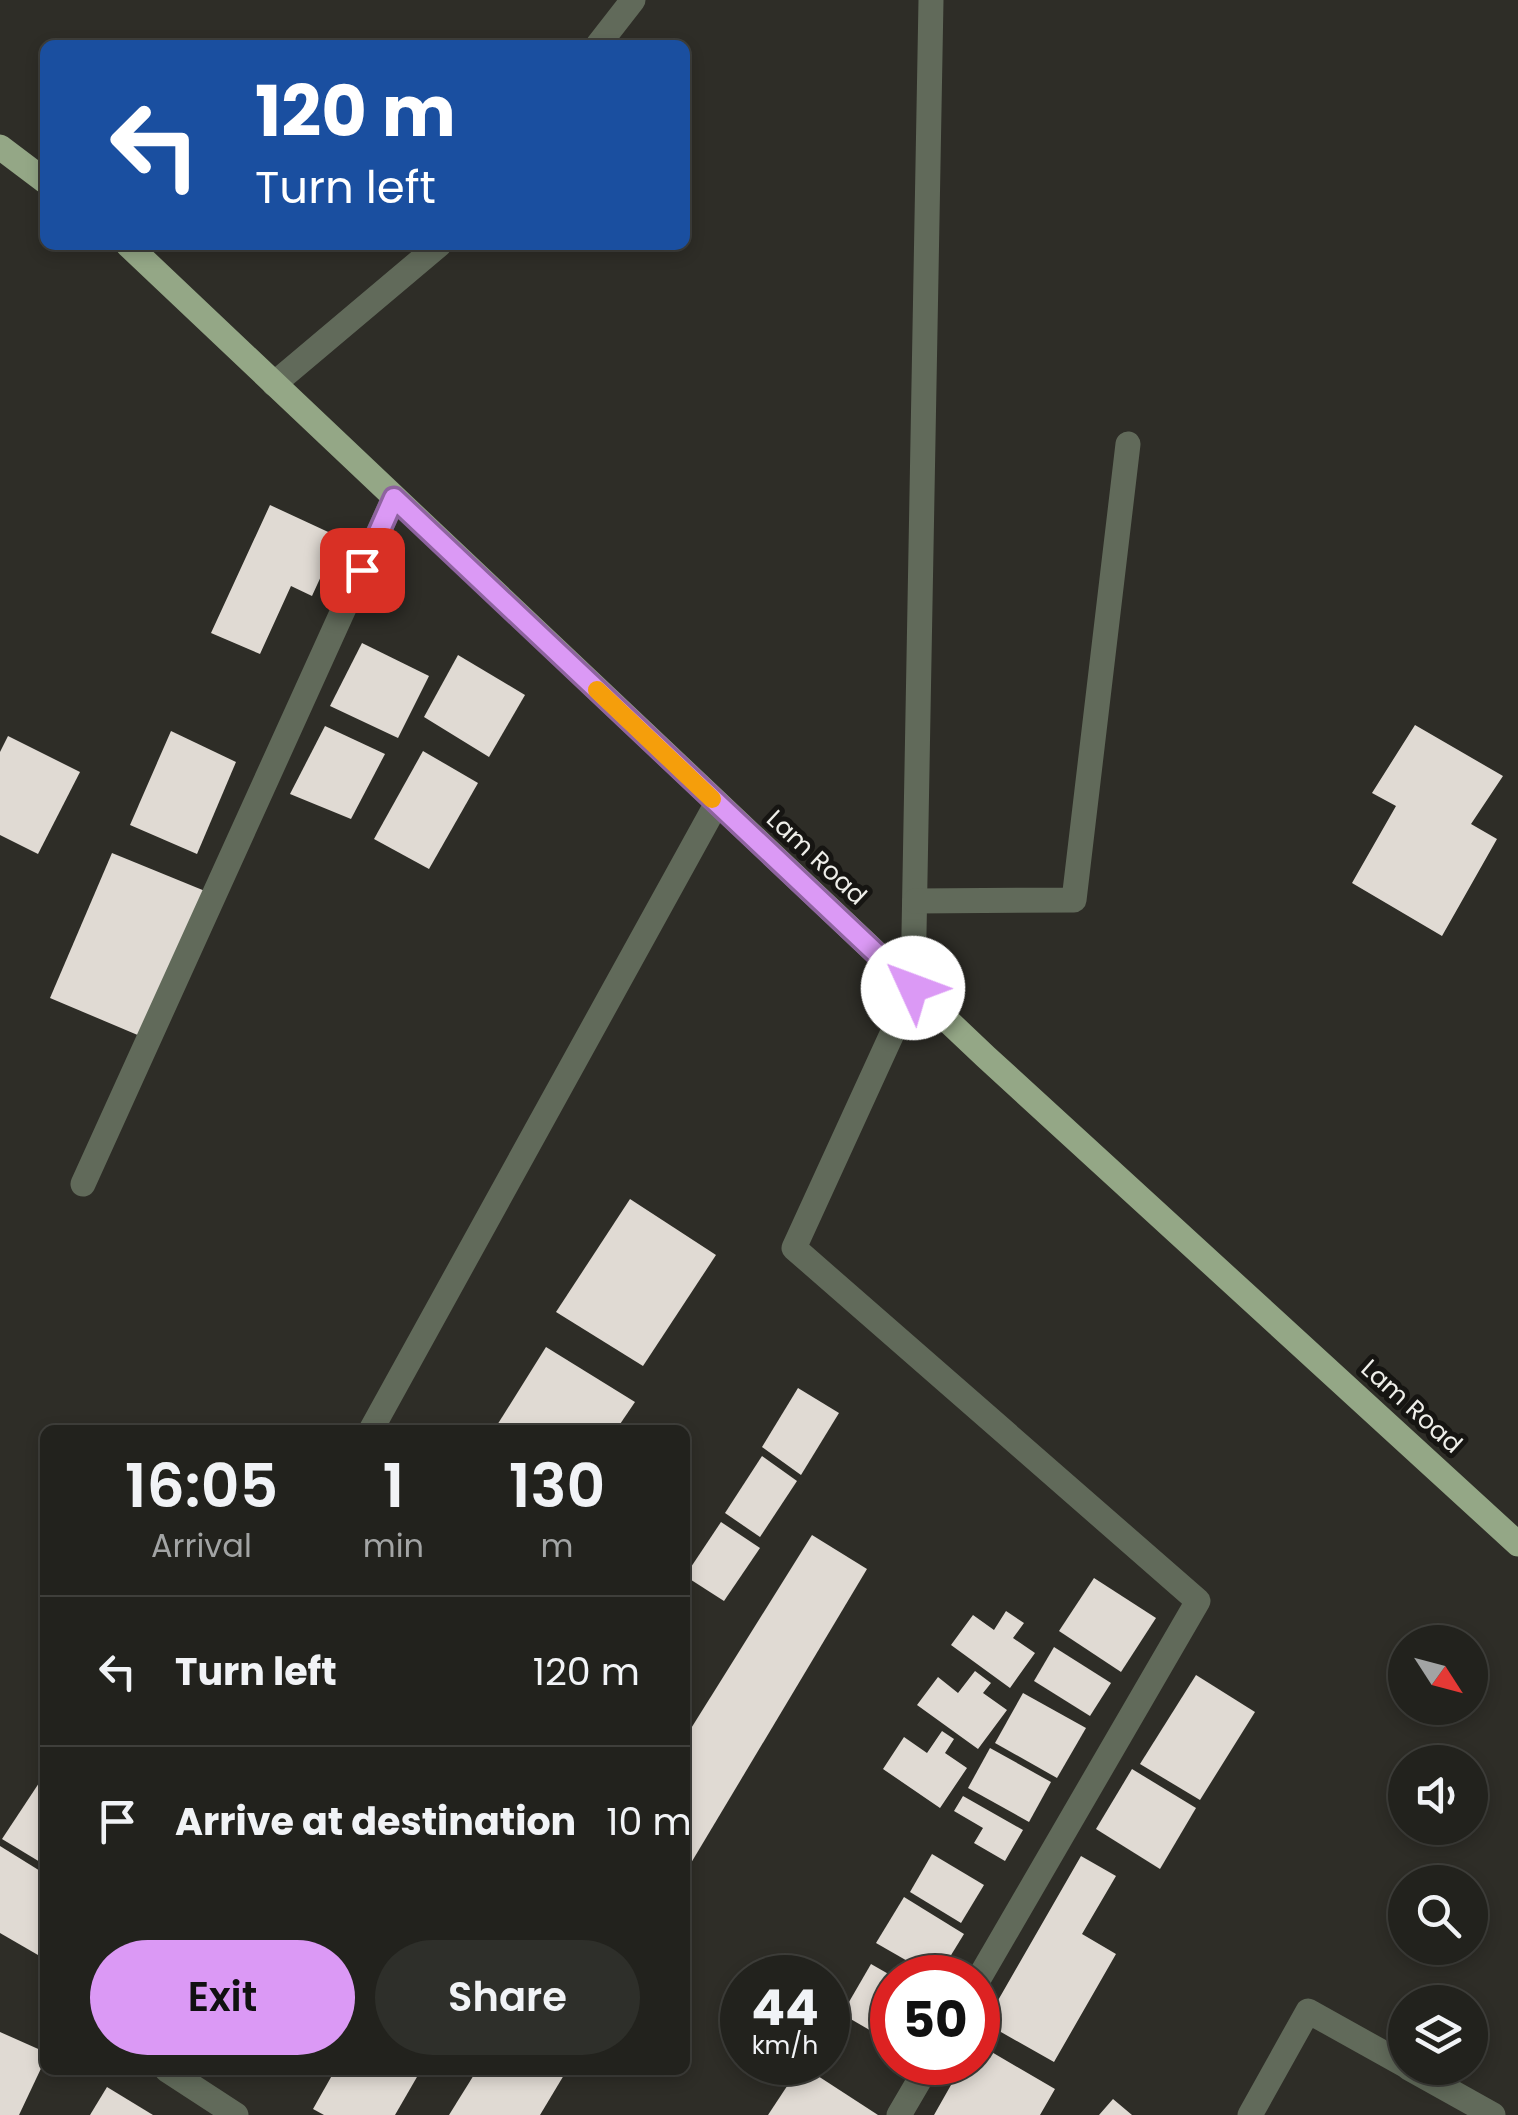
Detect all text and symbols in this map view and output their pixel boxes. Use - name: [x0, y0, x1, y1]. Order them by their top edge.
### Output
- text: 120 m: [255, 62, 456, 161]
- icon: left: [90, 80, 220, 210]
- text: Turn left: [255, 156, 436, 219]
- pin: [320, 528, 405, 613]
- icon: arrive: [335, 543, 390, 598]
- street label: Lam Road: [759, 802, 874, 913]
- position arrow: [861, 936, 965, 1040]
- street label: Lam Road: [1353, 1351, 1470, 1461]
- text: 16:05: [125, 1444, 278, 1528]
- text: 1: [383, 1444, 404, 1528]
- text: 130: [509, 1444, 605, 1528]
- text: Arrival: [151, 1523, 252, 1568]
- text: min: [363, 1523, 424, 1568]
- text: m: [541, 1523, 574, 1568]
- north arrow: [1388, 1625, 1488, 1725]
- map controls: [1388, 1625, 1488, 2085]
- icon: left: [90, 1644, 145, 1699]
- text: Turn left: [175, 1645, 337, 1698]
- text: 120 m: [533, 1645, 640, 1698]
- button: sound: [1388, 1745, 1488, 1845]
- icon: arrive: [90, 1794, 145, 1849]
- text: Arrive at destination: [175, 1795, 576, 1848]
- text: 10 m: [606, 1795, 692, 1848]
- button: search: [1388, 1865, 1488, 1965]
- button: Exit: [90, 1940, 355, 2055]
- button: Share: [375, 1940, 640, 2055]
- speed limit sign: 50: [870, 1955, 1000, 2085]
- text: 44: [751, 1972, 819, 2043]
- button: layers: [1388, 1985, 1488, 2085]
- text: km/h: [752, 2028, 818, 2063]

